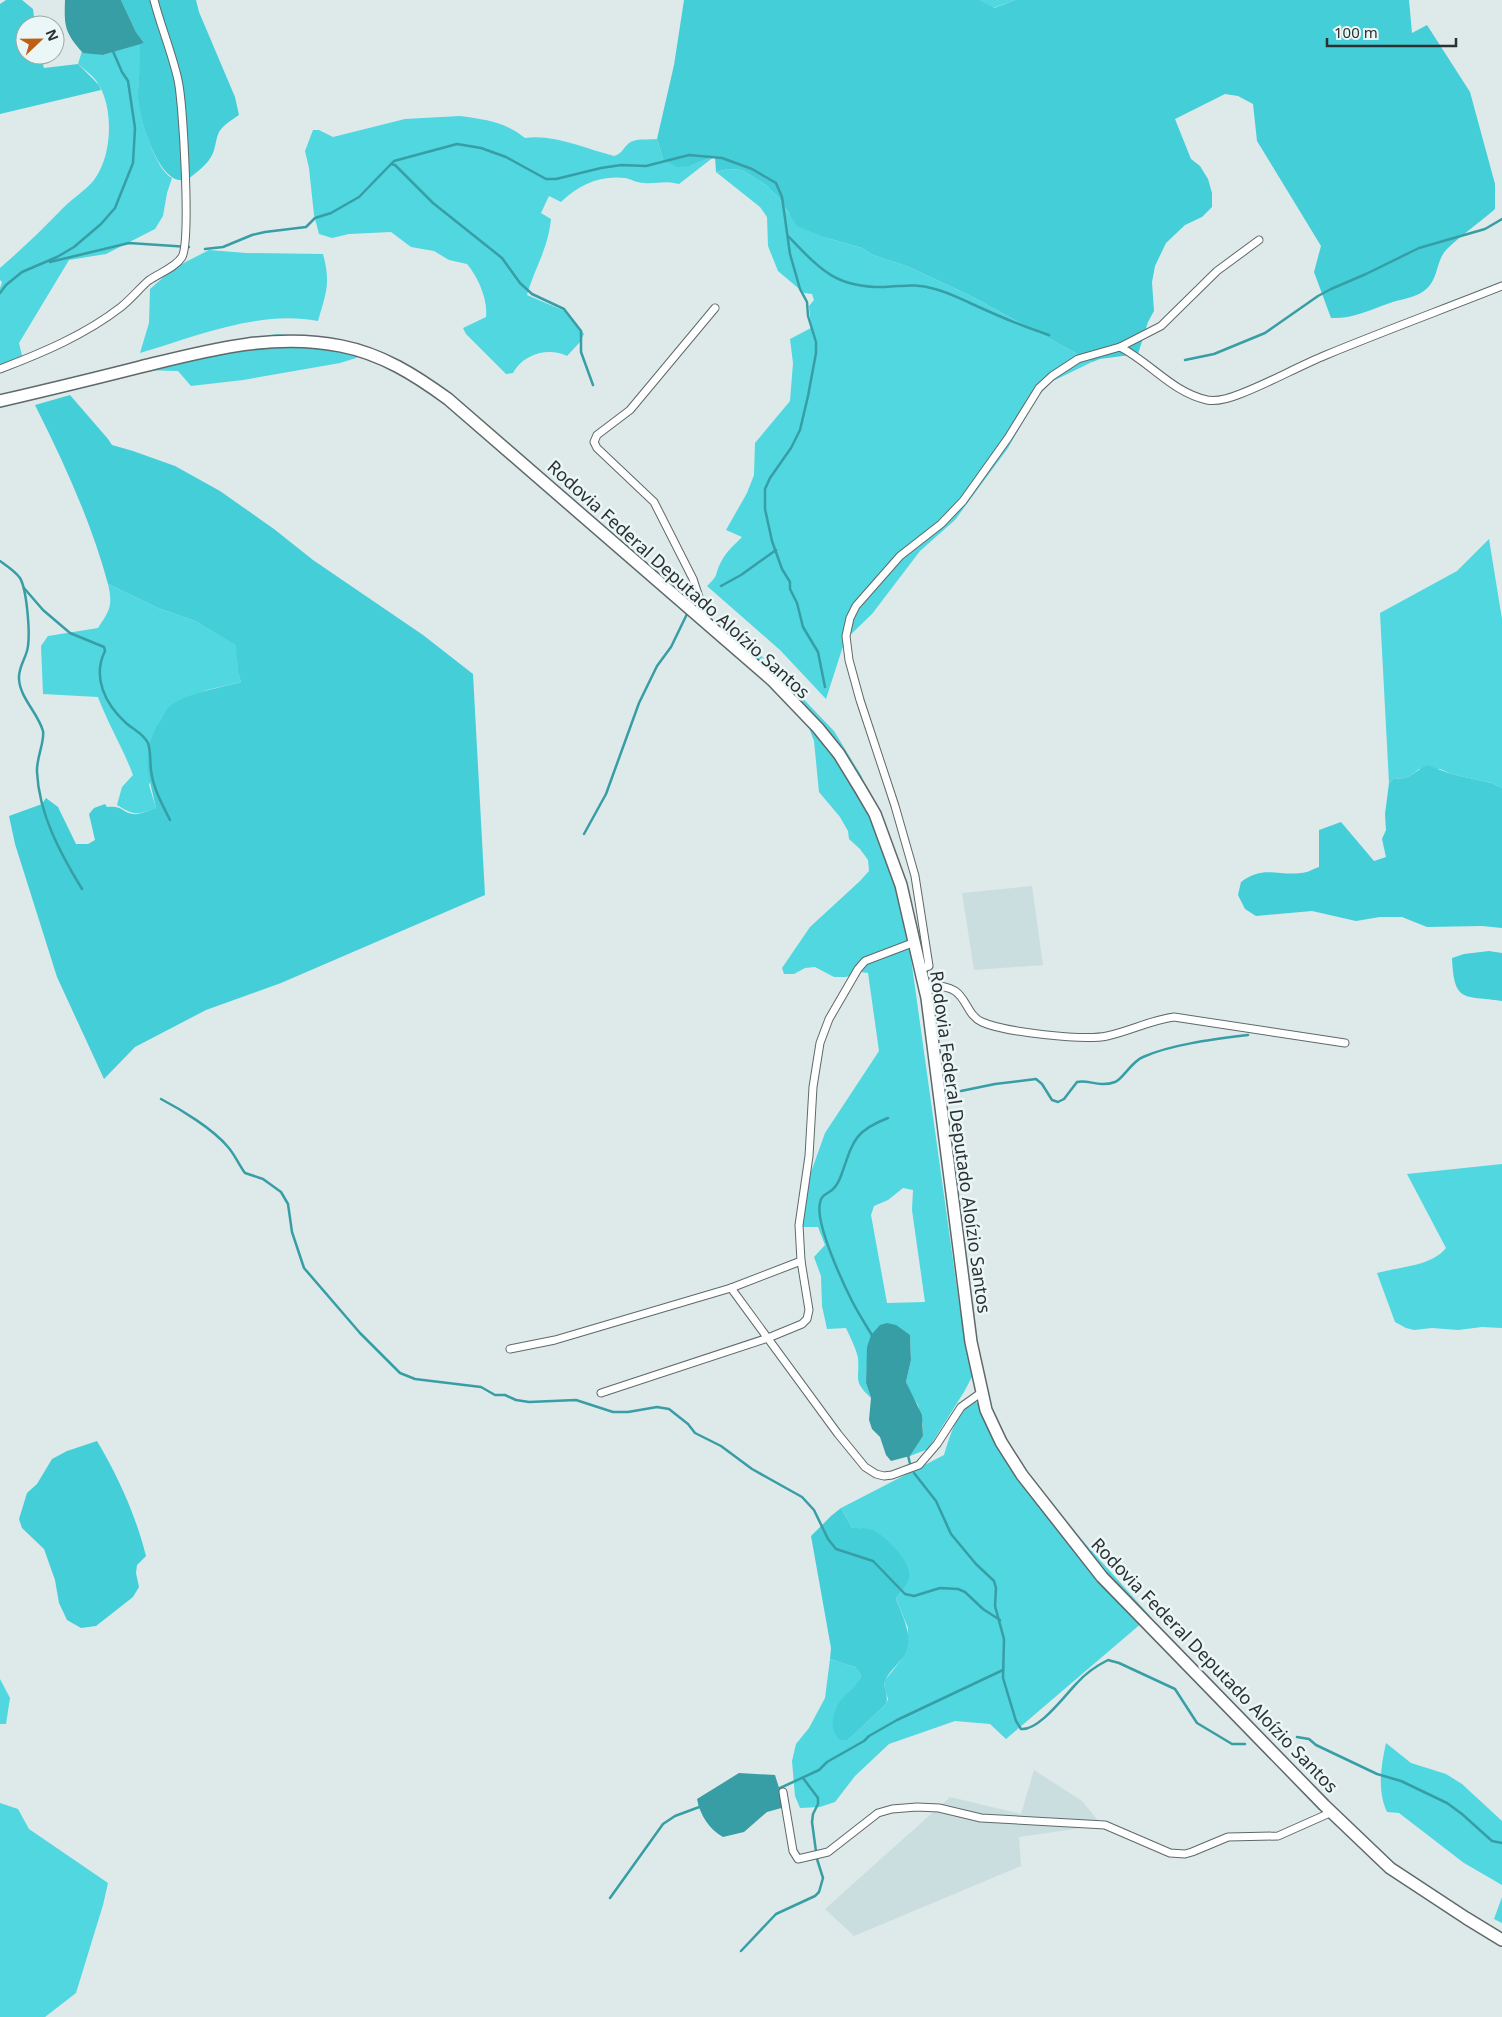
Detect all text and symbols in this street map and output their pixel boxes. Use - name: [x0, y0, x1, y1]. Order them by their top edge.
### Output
- north arrow: [15, 15, 65, 65]
- scale bar: [1327, 15, 1456, 47]
- text: 100 m: [1334, 22, 1378, 42]
- text: N: [42, 26, 63, 44]
- street label: Rodovia Federal Deputado Aloízio Santos: [543, 454, 815, 704]
- street label: Rodovia Federal Deputado Aloízio Santos: [925, 969, 997, 1315]
- street label: Rodovia Federal Deputado Aloízio Santos: [1086, 1532, 1344, 1798]

